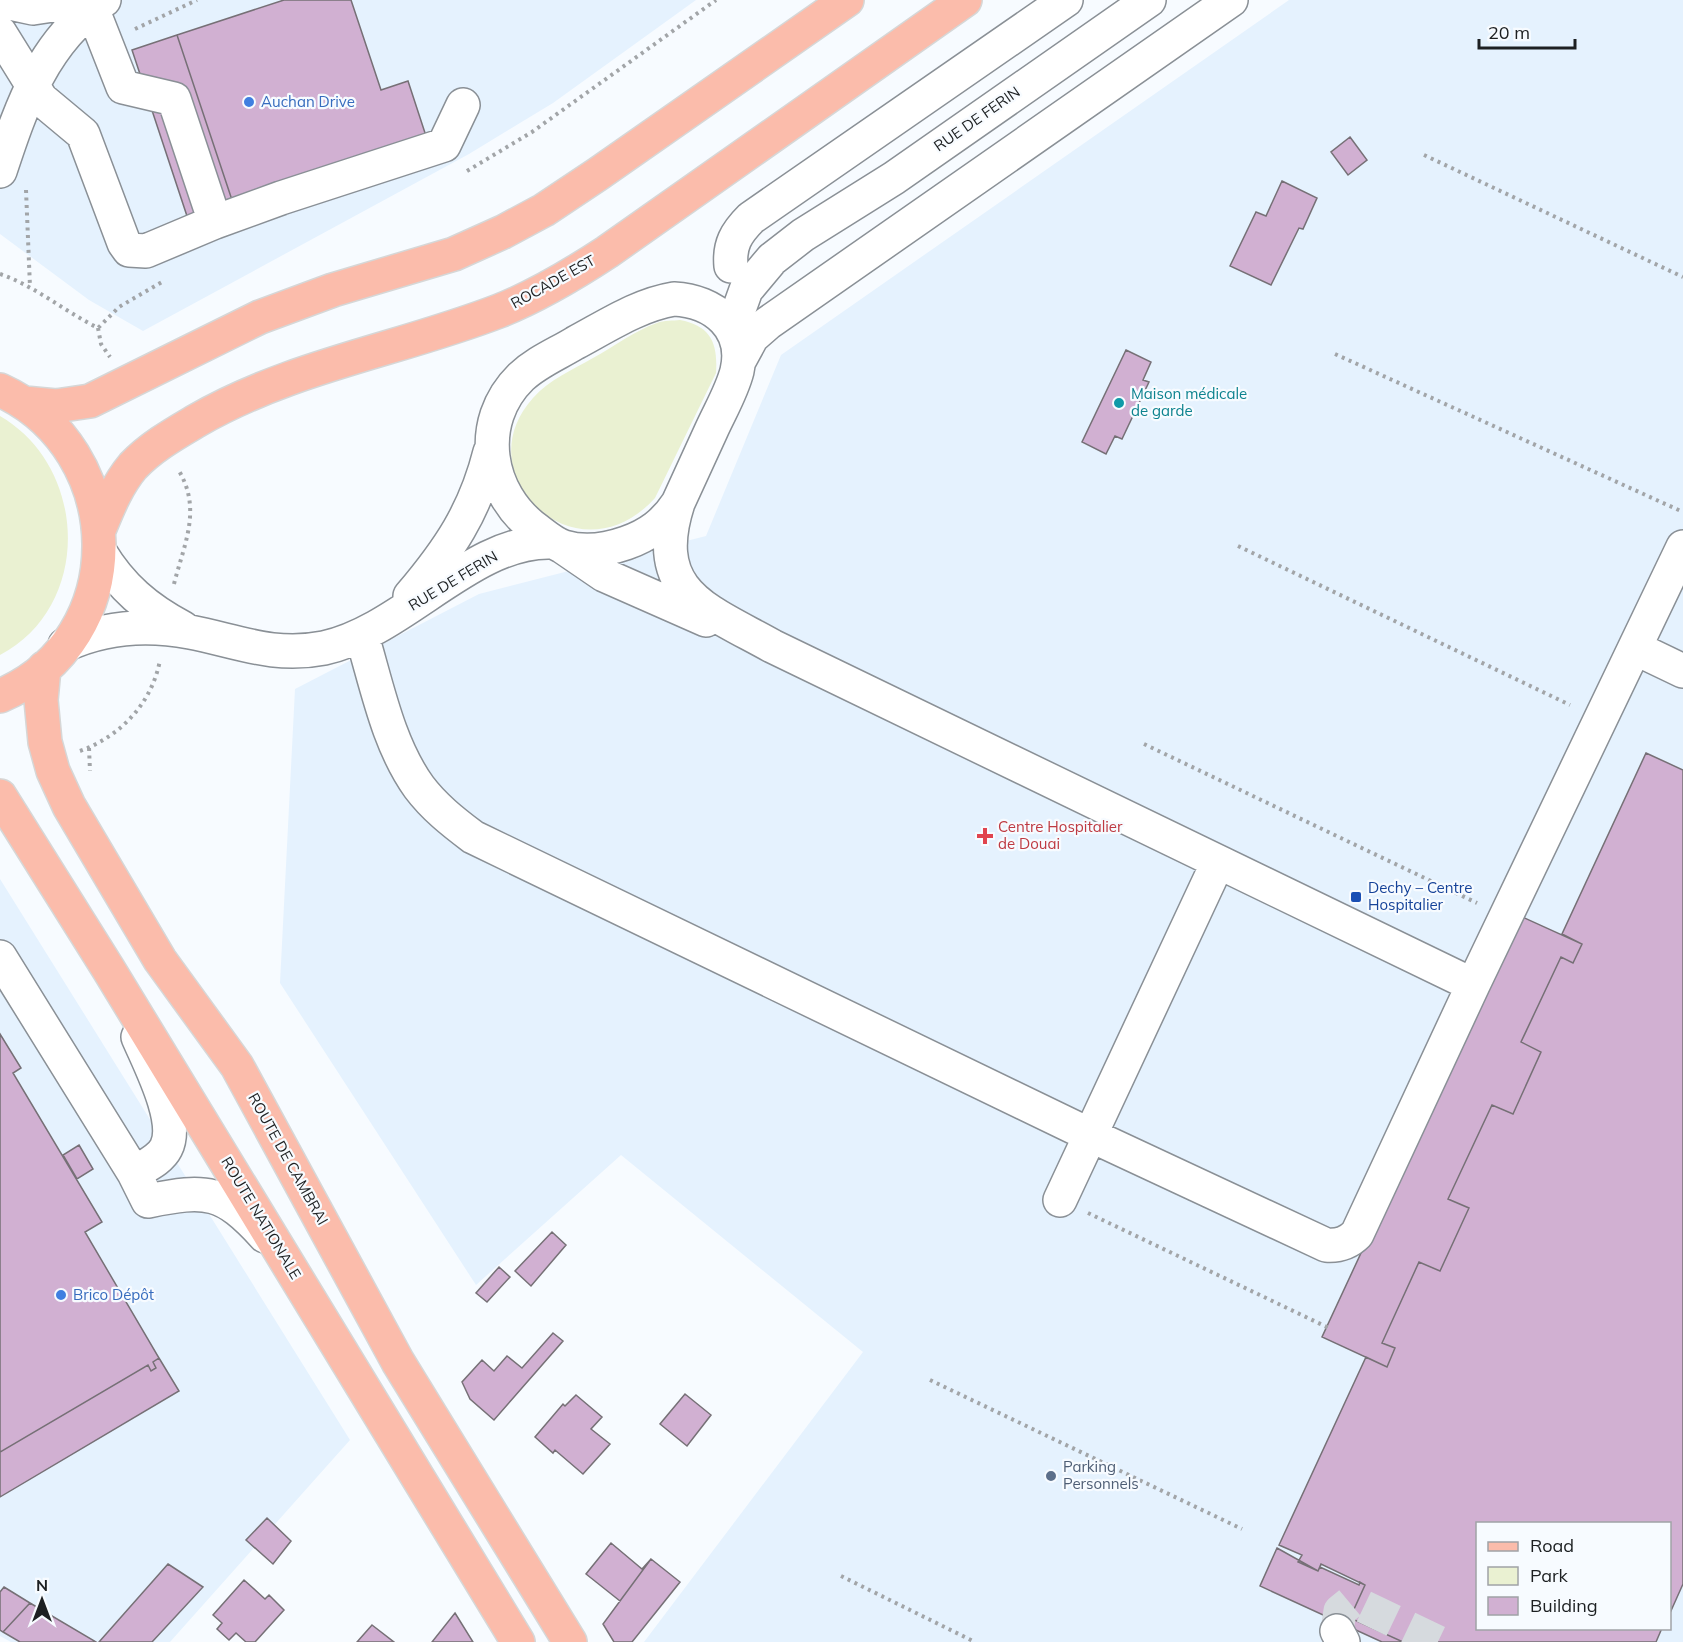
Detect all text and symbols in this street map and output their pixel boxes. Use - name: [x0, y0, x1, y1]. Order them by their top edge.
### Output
- scale bar: [1479, 12, 1575, 50]
- text: 20 m: [1488, 21, 1530, 44]
- street label: RUE DE FERIN: [930, 82, 1023, 155]
- place label: Auchan Drive: [261, 92, 355, 111]
- marker: Auchan Drive: [242, 95, 256, 109]
- street label: ROCADE EST: [507, 251, 598, 313]
- place label: Maison médicale de garde: [1131, 384, 1247, 420]
- marker: Maison médicale de garde: [1112, 396, 1126, 410]
- street label: RUE DE FERIN: [405, 546, 501, 615]
- place label: Centre Hospitalier de Douai: [998, 817, 1123, 853]
- marker: Centre Hospitalier de Douai: [976, 827, 994, 845]
- place label: Dechy – Centre Hospitalier: [1368, 878, 1472, 914]
- marker: Dechy – Centre Hospitalier: [1349, 890, 1363, 904]
- street label: ROUTE DE CAMBRAI: [244, 1090, 333, 1228]
- street label: ROUTE NATIONALE: [217, 1153, 306, 1283]
- place label: Brico Dépôt: [73, 1285, 154, 1304]
- marker: Brico Dépôt: [54, 1288, 68, 1302]
- place label: Parking Personnels: [1063, 1457, 1139, 1493]
- marker: Parking Personnels: [1044, 1469, 1058, 1483]
- legend: [1476, 1522, 1671, 1630]
- text: Road: [1530, 1534, 1574, 1557]
- text: Park: [1530, 1564, 1569, 1587]
- north arrow: [12, 1570, 72, 1630]
- text: N: [36, 1575, 48, 1595]
- text: Building: [1530, 1594, 1598, 1617]

